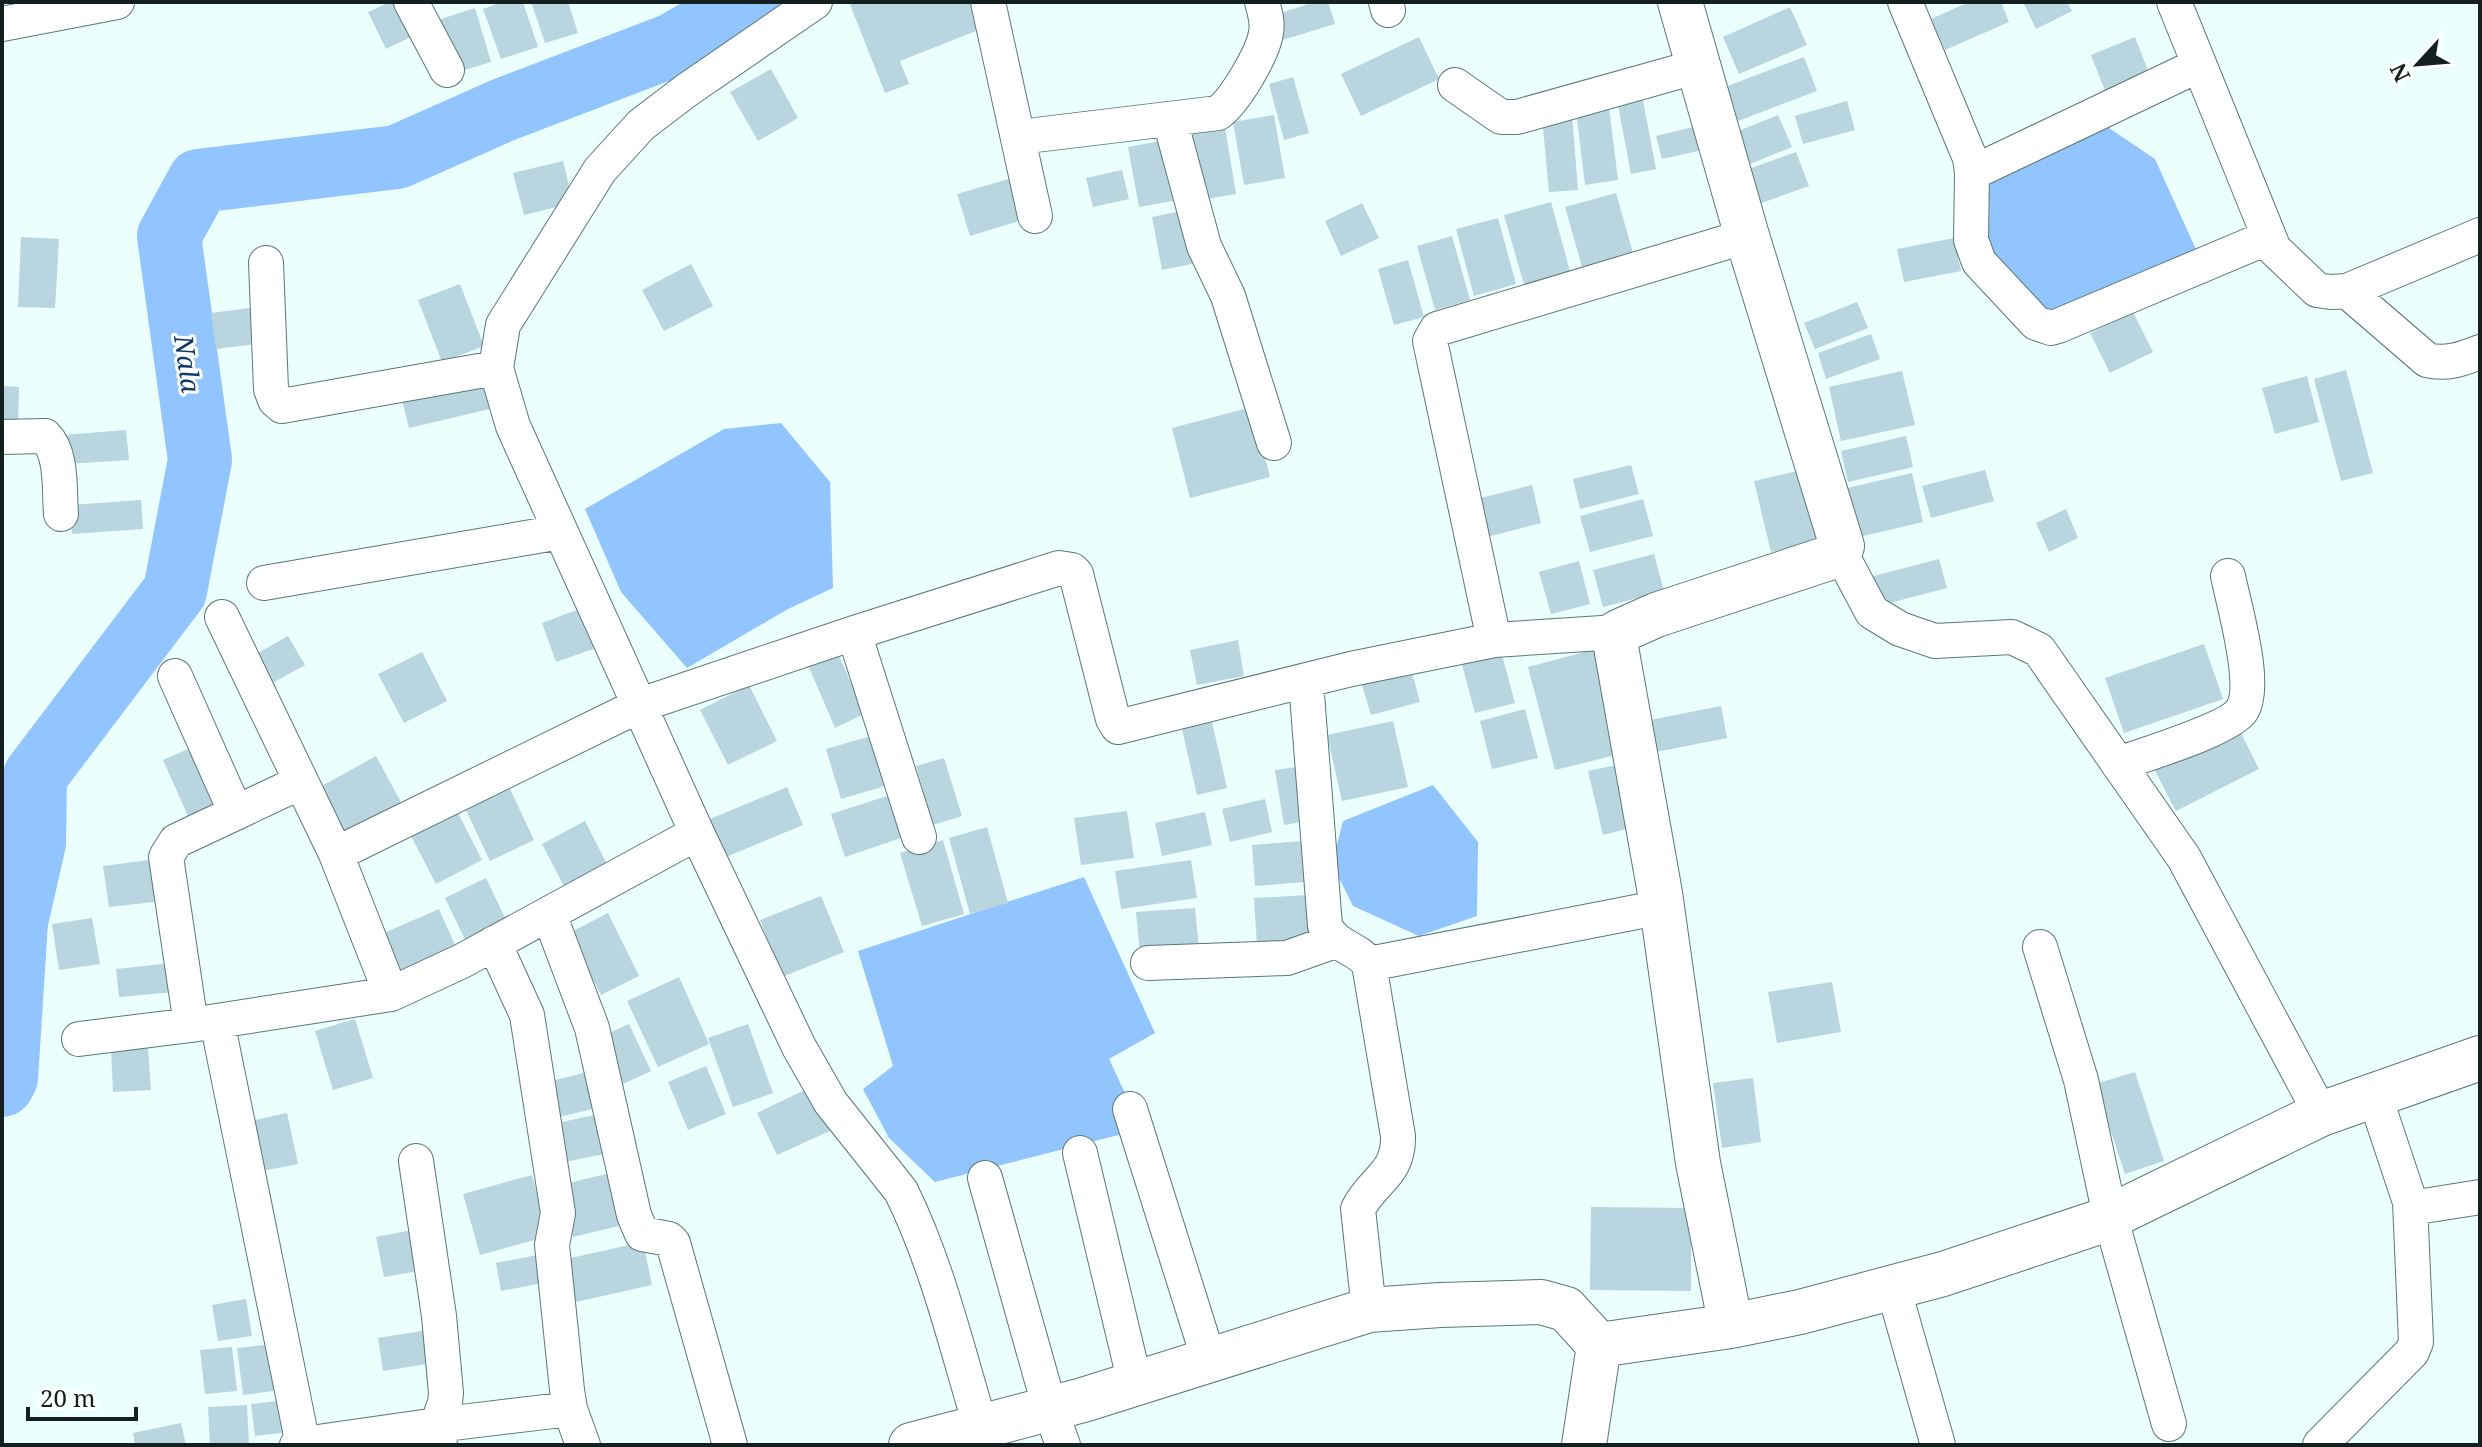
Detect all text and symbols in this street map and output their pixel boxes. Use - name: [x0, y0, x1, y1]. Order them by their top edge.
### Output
- north arrow: [2378, 24, 2458, 104]
- text: N: [2382, 59, 2416, 88]
- water label: Nala: [166, 332, 210, 395]
- scale bar: [28, 1371, 136, 1421]
- text: 20 m: [40, 1381, 96, 1414]

